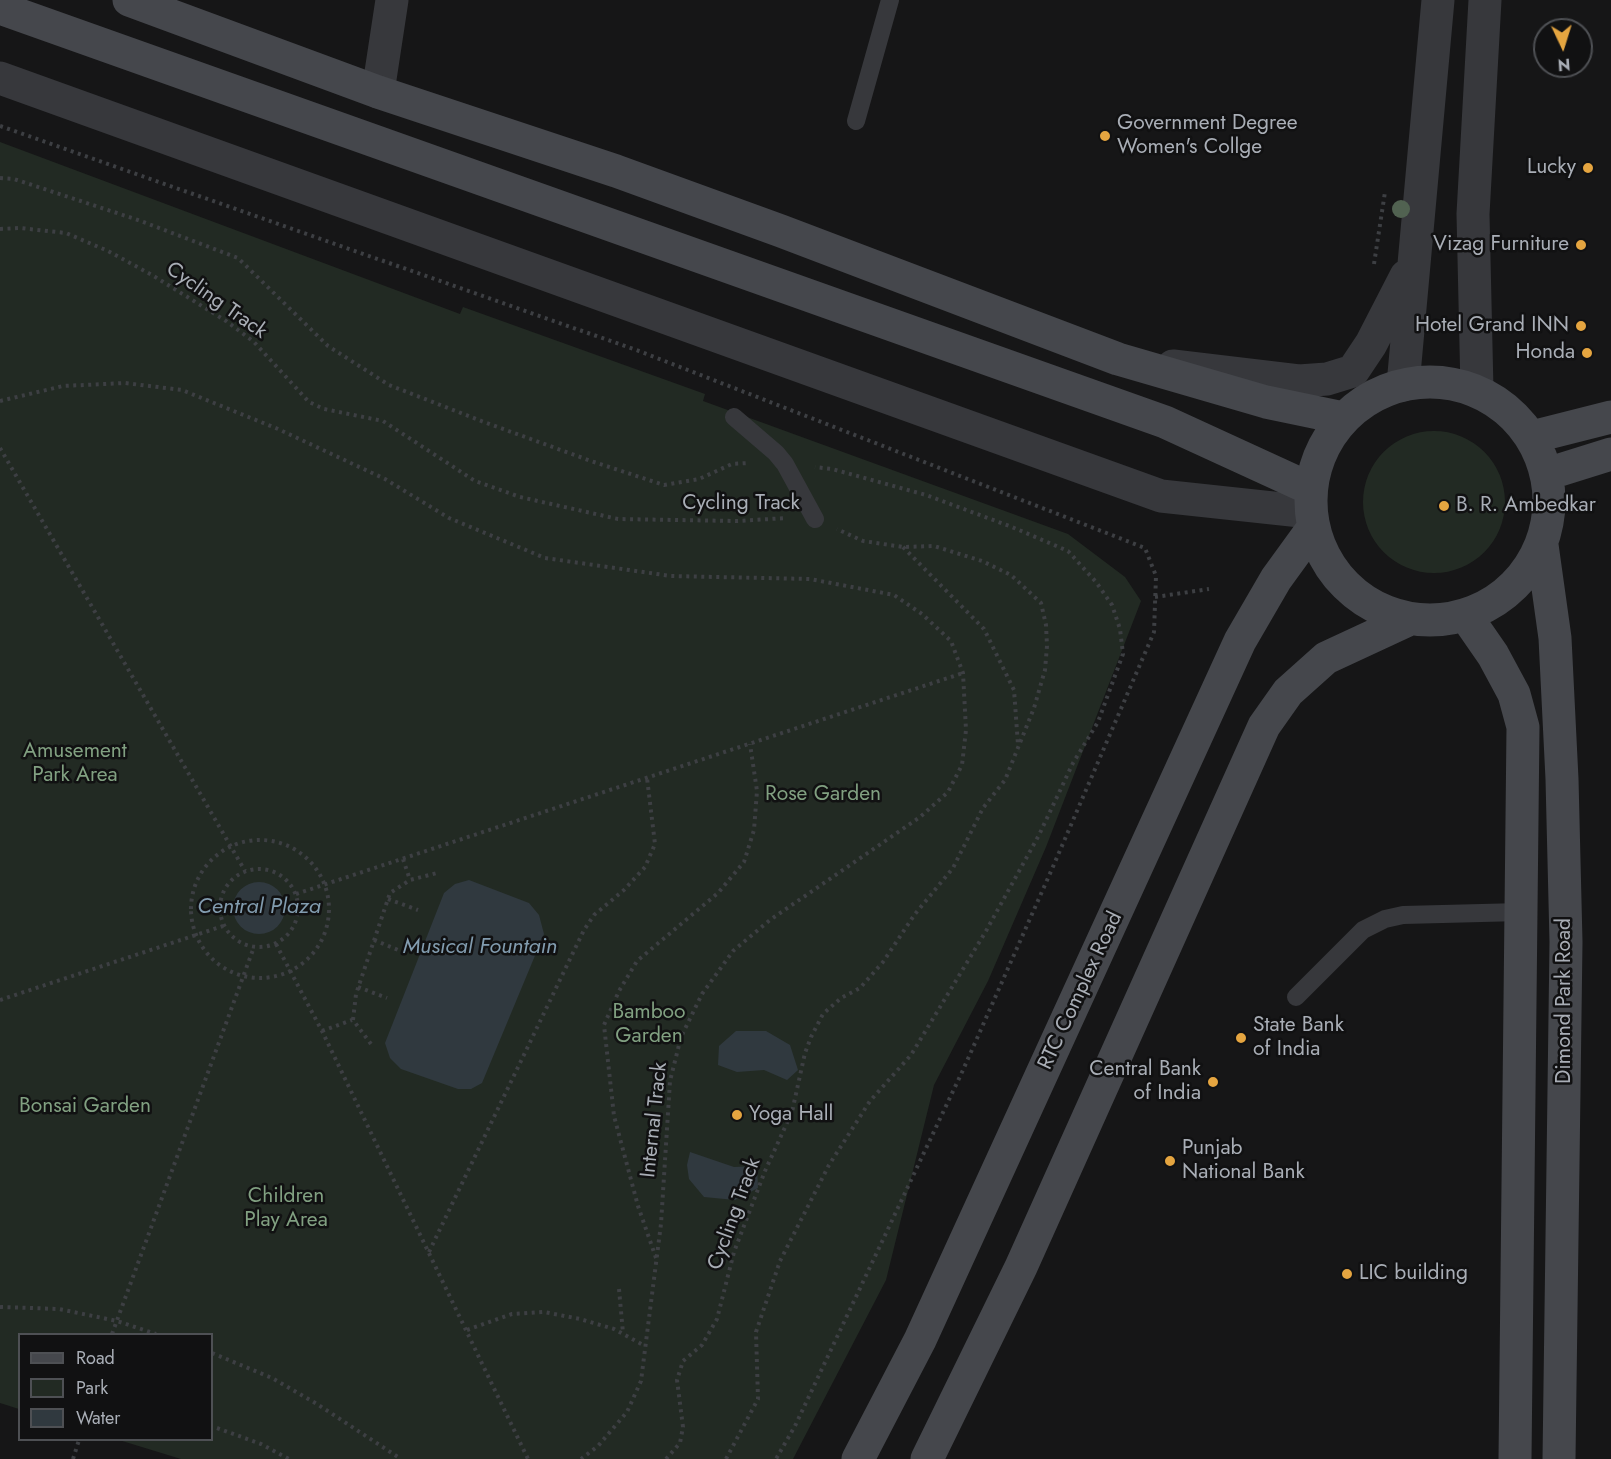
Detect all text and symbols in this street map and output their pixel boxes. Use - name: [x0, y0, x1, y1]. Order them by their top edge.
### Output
- north arrow: [1533, 18, 1593, 78]
- text: N: [1557, 53, 1571, 76]
- place label: Government Degree Women's Collge: [1117, 111, 1298, 161]
- marker: Government Degree Women's Collge: [1098, 129, 1112, 143]
- place label: Lucky: [1527, 155, 1576, 181]
- marker: Lucky: [1581, 161, 1595, 175]
- place label: Vizag Furniture: [1433, 232, 1569, 258]
- marker: Vizag Furniture: [1574, 238, 1588, 252]
- street label: Cycling Track: [161, 257, 271, 345]
- place label: Hotel Grand INN: [1415, 313, 1569, 339]
- marker: Hotel Grand INN: [1574, 319, 1588, 333]
- place label: Honda: [1515, 340, 1575, 366]
- marker: Honda: [1580, 346, 1594, 360]
- street label: Cycling Track: [682, 491, 800, 517]
- place label: B. R. Ambedkar: [1456, 493, 1596, 519]
- marker: B. R. Ambedkar: [1437, 499, 1451, 513]
- park label: Amusement Park Area: [23, 739, 127, 789]
- park label: Rose Garden: [765, 782, 881, 808]
- water label: Central Plaza: [197, 895, 321, 921]
- street label: RTC Complex Road: [1033, 908, 1129, 1074]
- street label: Dimond Park Road: [1552, 918, 1578, 1084]
- water label: Musical Fountain: [403, 935, 557, 961]
- park label: Bamboo Garden: [612, 1000, 686, 1050]
- place label: State Bank of India: [1253, 1013, 1344, 1063]
- marker: State Bank of India: [1234, 1031, 1248, 1045]
- place label: Central Bank of India: [1089, 1057, 1201, 1107]
- street label: Internal Track: [636, 1061, 674, 1179]
- marker: Central Bank of India: [1206, 1075, 1220, 1089]
- park label: Bonsai Garden: [19, 1094, 151, 1120]
- place label: Yoga Hall: [749, 1102, 833, 1128]
- marker: Yoga Hall: [730, 1108, 744, 1122]
- place label: Punjab National Bank: [1182, 1136, 1305, 1186]
- street label: Cycling Track: [703, 1154, 767, 1274]
- marker: Punjab National Bank: [1163, 1154, 1177, 1168]
- park label: Children Play Area: [244, 1184, 328, 1234]
- place label: LIC building: [1359, 1261, 1468, 1287]
- marker: LIC building: [1340, 1267, 1354, 1281]
- legend: [18, 1333, 213, 1441]
- text: Road: [76, 1345, 115, 1371]
- text: Park: [76, 1375, 108, 1401]
- text: Water: [76, 1405, 120, 1431]

